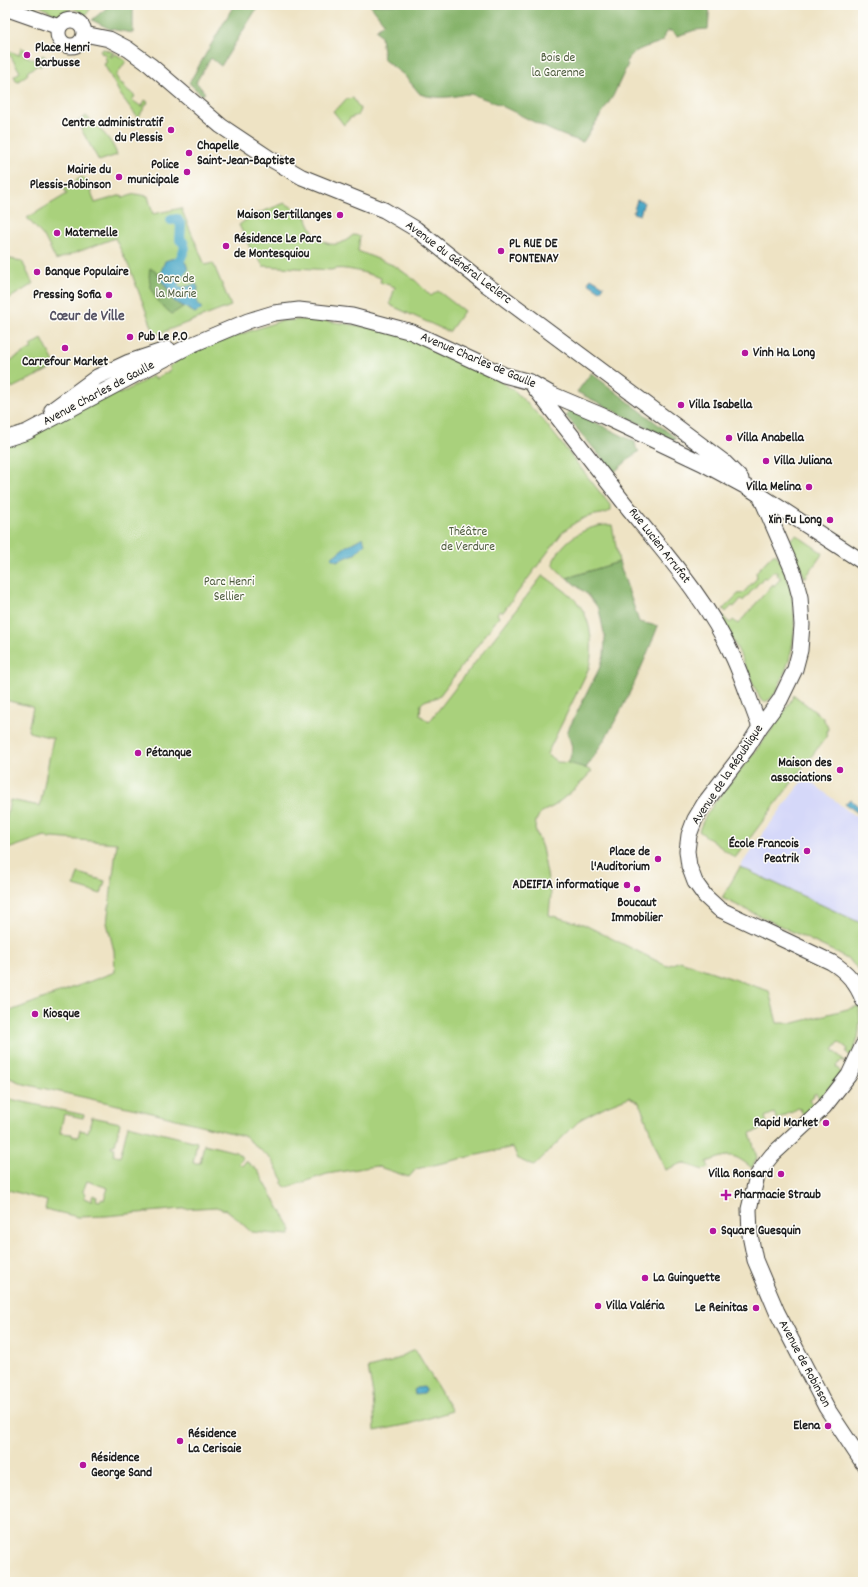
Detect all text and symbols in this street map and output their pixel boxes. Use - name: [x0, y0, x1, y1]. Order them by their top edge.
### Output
- place label: Place Henri Barbusse: [35, 39, 90, 73]
- park label: Bois de la Garenne: [531, 49, 585, 83]
- marker: Place Henri Barbusse: [22, 50, 32, 60]
- place label: Centre administratif du Plessis: [62, 114, 164, 148]
- marker: Centre administratif du Plessis: [166, 125, 176, 135]
- place label: Chapelle Saint-Jean-Baptiste: [197, 137, 295, 171]
- marker: Chapelle Saint-Jean-Baptiste: [184, 148, 194, 158]
- place label: Police municipale: [128, 156, 179, 190]
- place label: Mairie du Plessis-Robinson: [30, 161, 111, 195]
- marker: Police municipale: [182, 167, 192, 177]
- marker: Mairie du Plessis-Robinson: [114, 172, 124, 182]
- place label: Maison Sertillanges: [237, 206, 333, 225]
- marker: Maison Sertillanges: [335, 210, 345, 220]
- street label: Avenue du Général Leclerc: [401, 217, 515, 309]
- place label: Maternelle: [65, 224, 118, 243]
- marker: Maternelle: [52, 228, 62, 238]
- place label: Résidence Le Parc de Montesquiou: [234, 230, 322, 264]
- place label: PL RUE DE FONTENAY: [509, 235, 559, 269]
- marker: Résidence Le Parc de Montesquiou: [221, 241, 231, 251]
- marker: PL RUE DE FONTENAY: [496, 246, 506, 256]
- place label: Banque Populaire: [45, 263, 129, 282]
- marker: Banque Populaire: [32, 267, 42, 277]
- park label: Parc de la Mairie: [155, 270, 197, 304]
- place label: Pressing Sofia: [33, 286, 102, 305]
- marker: Pressing Sofia: [104, 290, 114, 300]
- district label: Cœur de Ville: [49, 306, 125, 328]
- place label: Pub Le P.O: [138, 328, 188, 347]
- street label: Avenue Charles de Gaulle: [417, 328, 539, 394]
- marker: Pub Le P.O: [125, 332, 135, 342]
- marker: Carrefour Market: [60, 343, 70, 353]
- place label: Vinh Ha Long: [753, 344, 815, 363]
- marker: Vinh Ha Long: [740, 348, 750, 358]
- place label: Carrefour Market: [22, 353, 108, 372]
- street label: Avenue Charles de Gaulle: [40, 356, 158, 432]
- place label: Villa Isabella: [689, 396, 753, 415]
- marker: Villa Isabella: [676, 400, 686, 410]
- place label: Villa Anabella: [737, 429, 805, 448]
- marker: Villa Anabella: [724, 433, 734, 443]
- place label: Villa Juliana: [774, 452, 833, 471]
- marker: Villa Juliana: [761, 456, 771, 466]
- place label: Villa Melina: [746, 478, 802, 497]
- marker: Villa Melina: [804, 482, 814, 492]
- street label: Rue Lucien Arrufat: [623, 504, 695, 588]
- place label: Xin Fu Long: [769, 511, 822, 530]
- marker: Xin Fu Long: [825, 515, 835, 525]
- park label: Théâtre de Verdure: [441, 523, 495, 557]
- park label: Parc Henri Sellier: [204, 573, 255, 607]
- street label: Avenue de la République: [687, 721, 769, 829]
- place label: Pétanque: [146, 744, 192, 763]
- marker: Pétanque: [133, 748, 143, 758]
- place label: Maison des associations: [771, 754, 833, 788]
- marker: Maison des associations: [835, 765, 845, 775]
- place label: École Francois Peatrik: [729, 835, 800, 869]
- place label: Place de l'Auditorium: [591, 843, 650, 877]
- marker: École Francois Peatrik: [802, 846, 812, 856]
- marker: Place de l'Auditorium: [653, 854, 663, 864]
- place label: ADEIFIA informatique: [512, 876, 619, 895]
- marker: ADEIFIA informatique: [622, 880, 632, 890]
- marker: Boucaut Immobilier: [632, 884, 642, 894]
- place label: Boucaut Immobilier: [611, 894, 664, 928]
- place label: Kiosque: [43, 1005, 80, 1024]
- marker: Kiosque: [30, 1009, 40, 1019]
- place label: Rapid Market: [754, 1114, 818, 1133]
- marker: Rapid Market: [821, 1118, 831, 1128]
- place label: Villa Ronsard: [708, 1165, 773, 1184]
- marker: Villa Ronsard: [776, 1169, 786, 1179]
- place label: Pharmacie Straub: [734, 1186, 821, 1205]
- marker: Pharmacie Straub: [721, 1190, 731, 1200]
- place label: Square Guesquin: [721, 1222, 801, 1241]
- marker: Square Guesquin: [708, 1226, 718, 1236]
- place label: La Guinguette: [653, 1269, 721, 1288]
- marker: La Guinguette: [640, 1273, 650, 1283]
- place label: Villa Valéria: [606, 1297, 665, 1316]
- place label: Le Reinitas: [695, 1299, 749, 1318]
- marker: Villa Valéria: [593, 1301, 603, 1311]
- marker: Le Reinitas: [751, 1303, 761, 1313]
- street label: Avenue de Robinson: [773, 1317, 835, 1411]
- place label: Elena: [793, 1417, 821, 1436]
- marker: Elena: [823, 1421, 833, 1431]
- place label: Résidence La Cerisaie: [188, 1425, 242, 1459]
- marker: Résidence La Cerisaie: [175, 1436, 185, 1446]
- place label: Résidence George Sand: [91, 1449, 152, 1483]
- marker: Résidence George Sand: [78, 1460, 88, 1470]

